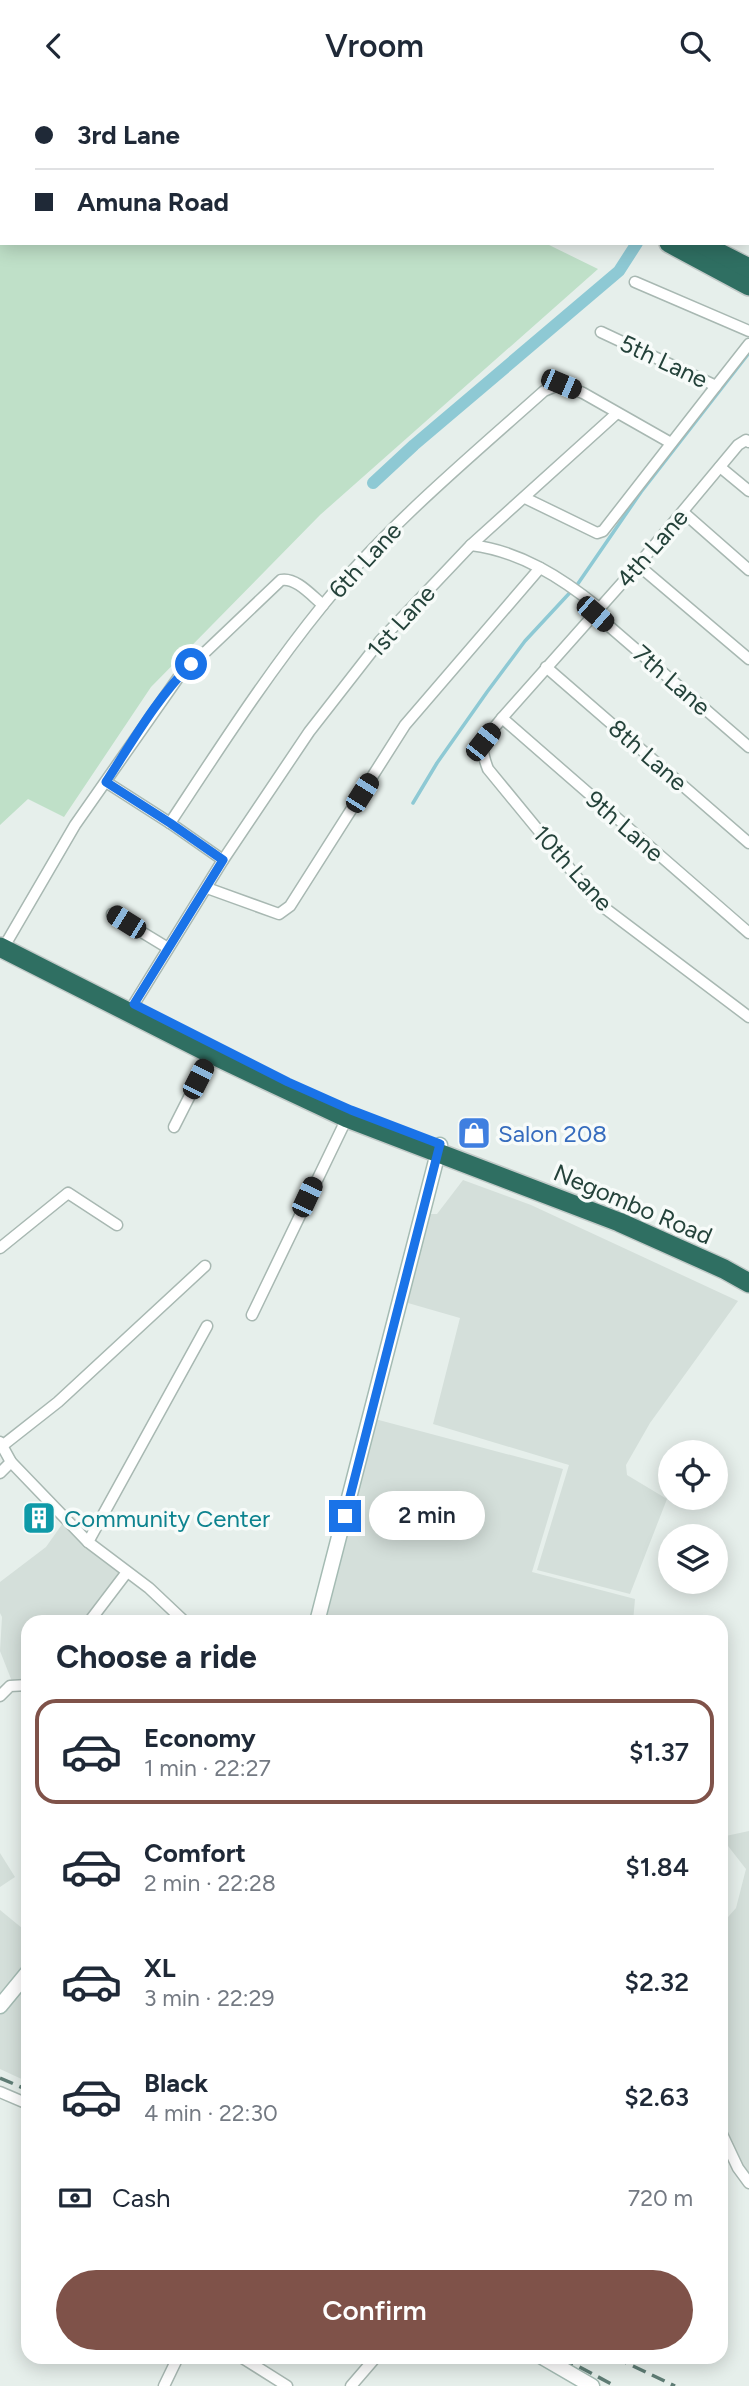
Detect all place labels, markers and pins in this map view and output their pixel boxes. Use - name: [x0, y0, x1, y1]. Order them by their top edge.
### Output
- shop icon: Salon 208: [455, 1114, 493, 1152]
- place label: Salon 208: [498, 1119, 607, 1148]
- building icon: Community Center: [20, 1499, 58, 1537]
- place label: Community Center: [64, 1504, 270, 1533]

